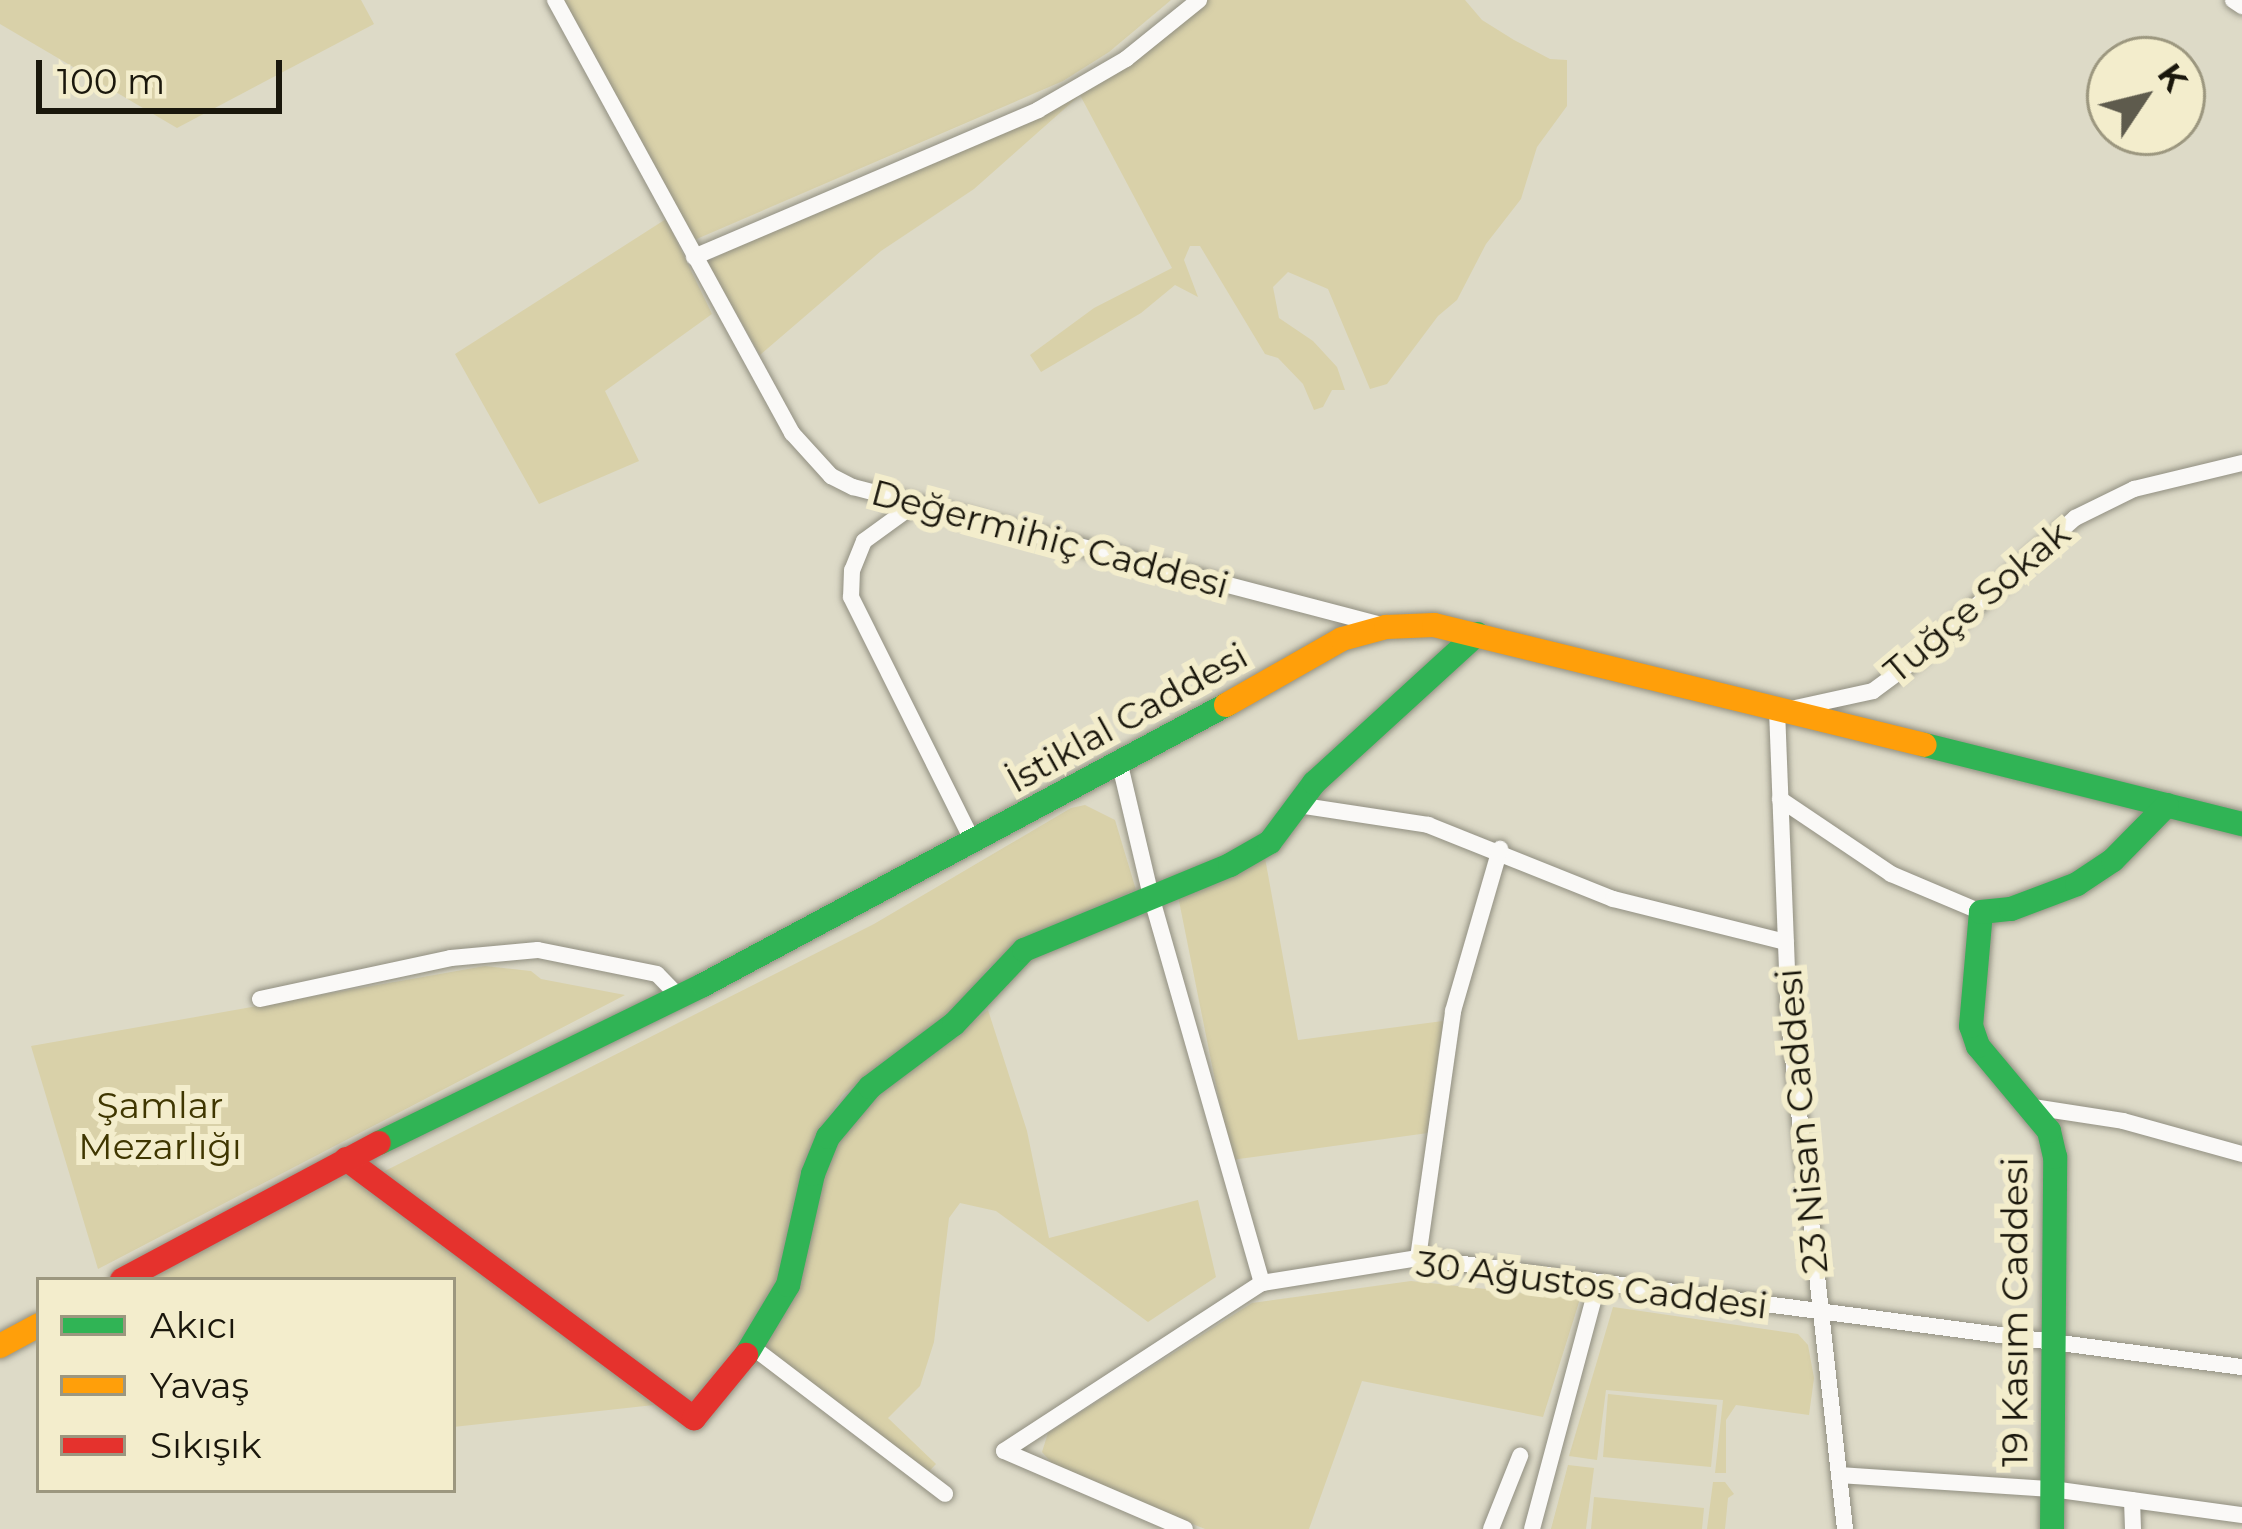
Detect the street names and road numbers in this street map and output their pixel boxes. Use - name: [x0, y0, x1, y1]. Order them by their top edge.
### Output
- street label: Değermihiç Caddesi: [867, 471, 1233, 607]
- street label: Tuğçe Sokak: [1875, 512, 2079, 692]
- street label: İstiklal Caddesi: [999, 634, 1255, 802]
- street label: 23 Nisan Caddesi: [1767, 967, 1837, 1275]
- street label: 19 Kasım Caddesi: [1993, 1157, 2037, 1467]
- street label: 30 Ağustos Caddesi: [1414, 1242, 1770, 1328]

